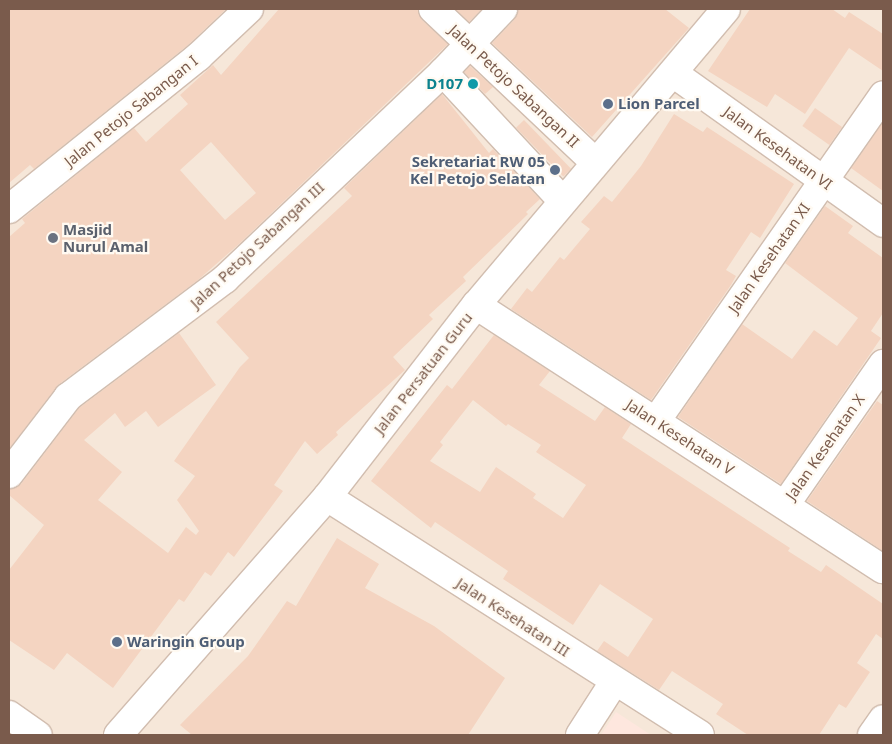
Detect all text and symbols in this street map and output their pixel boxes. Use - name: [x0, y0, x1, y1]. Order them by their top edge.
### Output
- street label: Jalan Petojo Sabangan II: [445, 21, 583, 151]
- street label: Jalan Petojo Sabangan I: [61, 52, 201, 170]
- place label: D107: [426, 75, 463, 93]
- marker: D107: [467, 78, 479, 90]
- place label: Lion Parcel: [618, 95, 700, 113]
- marker: Lion Parcel: [602, 98, 614, 110]
- street label: Jalan Kesehatan VI: [720, 102, 836, 194]
- place label: Sekretariat RW 05 Kel Petojo Selatan: [410, 152, 545, 187]
- marker: Sekretariat RW 05 Kel Petojo Selatan: [549, 164, 561, 176]
- street label: Jalan Petojo Sabangan III: [186, 178, 328, 312]
- street label: Jalan Kesehatan XI: [724, 200, 814, 316]
- place label: Masjid Nurul Amal: [63, 220, 148, 255]
- marker: Masjid Nurul Amal: [47, 232, 59, 244]
- street label: Jalan Persatuan Guru: [370, 309, 476, 437]
- street label: Jalan Kesehatan X: [782, 391, 868, 503]
- street label: Jalan Kesehatan V: [623, 395, 737, 479]
- street label: Jalan Kesehatan III: [453, 574, 573, 660]
- place label: Waringin Group: [127, 633, 245, 651]
- marker: Waringin Group: [111, 636, 123, 648]

